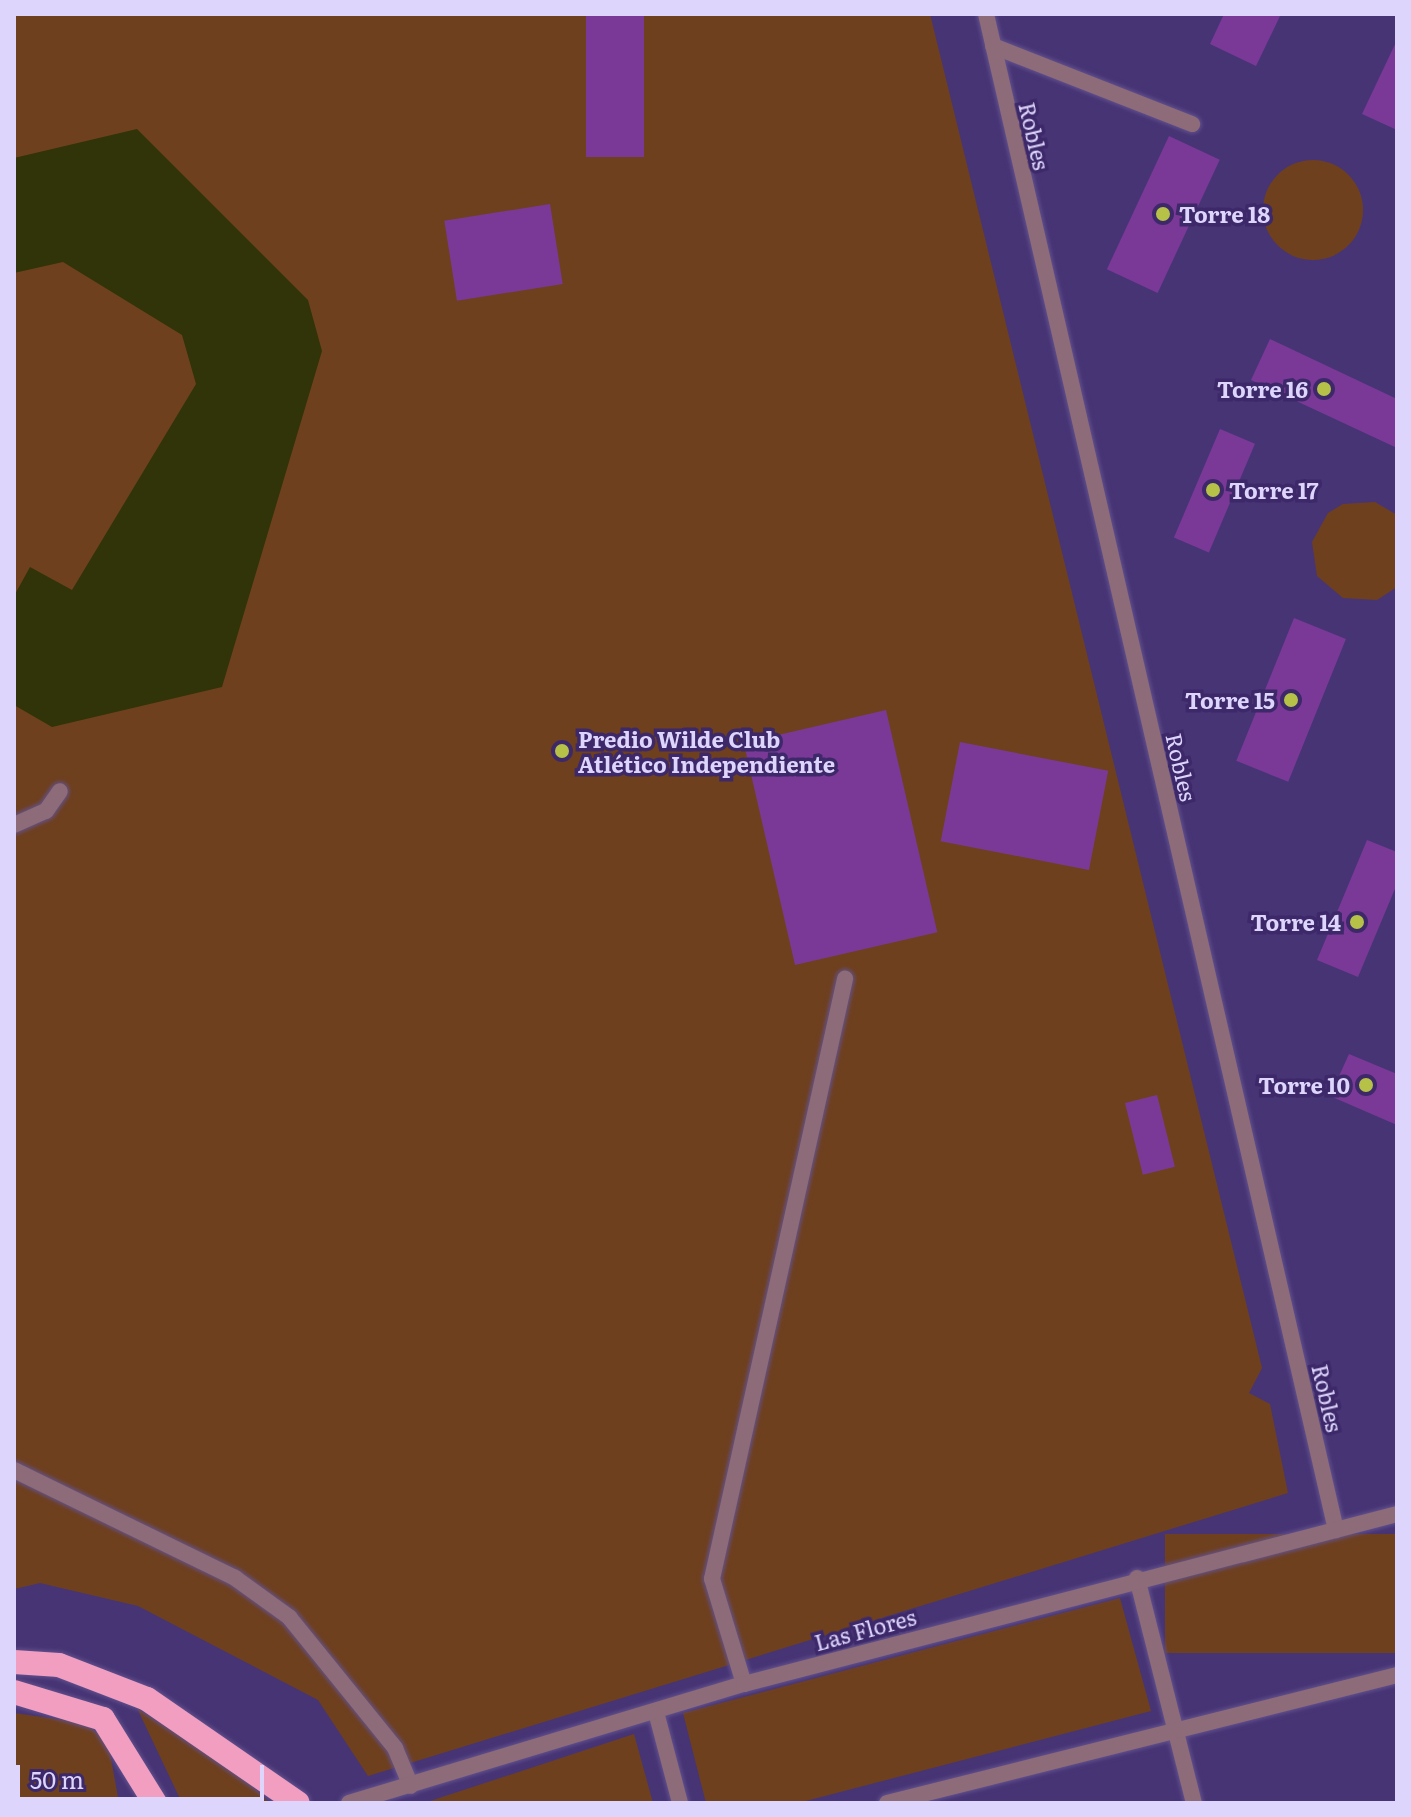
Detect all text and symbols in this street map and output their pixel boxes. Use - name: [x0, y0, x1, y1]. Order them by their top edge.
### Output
- street label: Robles: [1014, 100, 1056, 172]
- place label: Torre 18: [1179, 201, 1270, 227]
- marker: Torre 18: [1154, 205, 1172, 223]
- place label: Torre 16: [1217, 376, 1308, 402]
- marker: Torre 16: [1315, 380, 1333, 398]
- place label: Torre 17: [1229, 477, 1318, 503]
- marker: Torre 17: [1204, 481, 1222, 499]
- place label: Torre 15: [1185, 687, 1275, 713]
- marker: Torre 15: [1282, 691, 1300, 709]
- place label: Predio Wilde Club Atlético Independiente: [578, 725, 835, 776]
- street label: Robles: [1161, 731, 1203, 803]
- marker: Predio Wilde Club Atlético Independiente: [553, 742, 571, 760]
- place label: Torre 14: [1250, 909, 1341, 935]
- marker: Torre 14: [1348, 913, 1366, 931]
- place label: Torre 10: [1258, 1072, 1350, 1098]
- marker: Torre 10: [1357, 1076, 1375, 1094]
- street label: Robles: [1307, 1362, 1349, 1434]
- street label: Las Flores: [811, 1603, 919, 1655]
- scale bar: [20, 1749, 268, 1799]
- text: 50 m: [30, 1761, 84, 1796]

